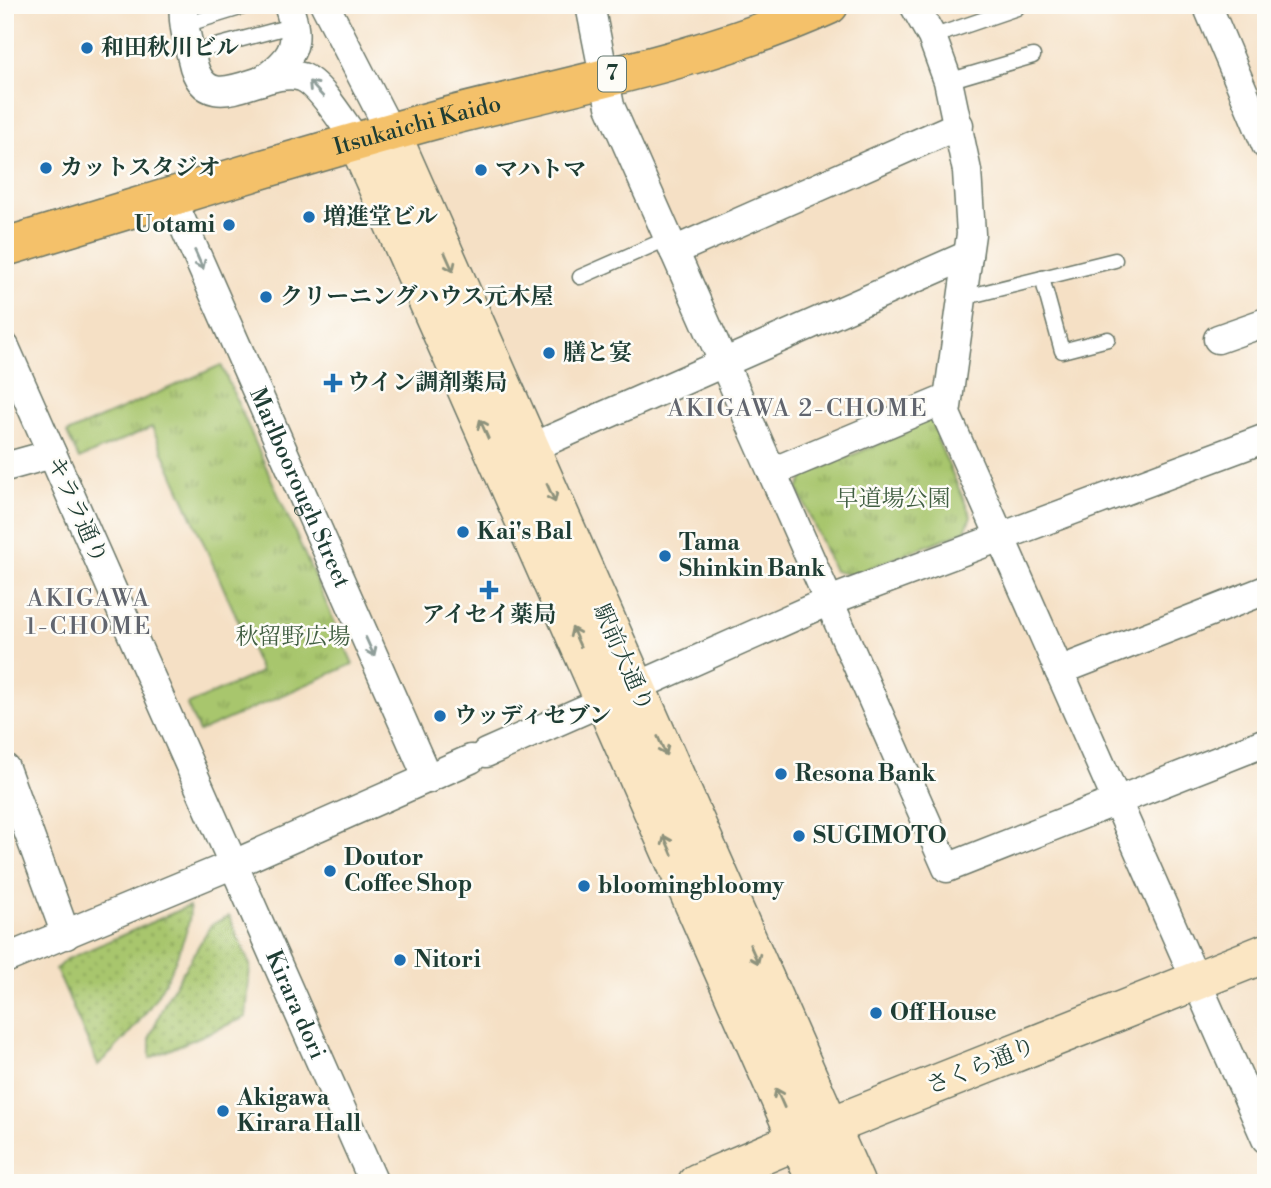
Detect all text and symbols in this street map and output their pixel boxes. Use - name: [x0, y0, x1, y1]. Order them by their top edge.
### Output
- place label: 和田秋川ビル: [101, 34, 239, 62]
- marker: 和田秋川ビル: [79, 40, 95, 56]
- road number: 7: [598, 56, 626, 92]
- one-way arrow: [308, 80, 324, 98]
- street label: Itsukaichi Kaido: [330, 90, 504, 161]
- place label: カットスタジオ: [60, 154, 221, 182]
- place label: マハトマ: [495, 156, 586, 184]
- marker: カットスタジオ: [38, 160, 54, 176]
- marker: マハトマ: [473, 162, 489, 178]
- place label: 増進堂ビル: [323, 203, 438, 231]
- marker: 増進堂ビル: [301, 209, 317, 225]
- place label: Uotami: [134, 211, 215, 239]
- marker: Uotami: [221, 217, 237, 233]
- one-way arrow: [193, 248, 206, 270]
- one-way arrow: [443, 251, 456, 273]
- place label: クリーニングハウス元木屋: [280, 283, 553, 311]
- marker: クリーニングハウス元木屋: [258, 289, 274, 305]
- place label: 膳と宴: [563, 339, 632, 367]
- marker: 膳と宴: [541, 345, 557, 361]
- place label: ウイン調剤薬局: [347, 369, 507, 397]
- marker: ウイン調剤薬局: [325, 375, 341, 391]
- street label: Marlboorough Street: [243, 383, 356, 592]
- district label: AKIGAWA 2-CHOME: [666, 394, 929, 424]
- one-way arrow: [477, 419, 490, 440]
- street label: キララ通り: [41, 452, 113, 568]
- one-way arrow: [545, 482, 558, 503]
- park label: 早道場公園: [836, 485, 951, 513]
- place label: Kai's Bal: [477, 518, 573, 546]
- marker: Kai's Bal: [455, 524, 471, 540]
- place label: Tama Shinkin Bank: [679, 529, 826, 583]
- marker: Tama Shinkin Bank: [657, 548, 673, 564]
- marker: アイセイ薬局: [481, 582, 497, 598]
- district label: AKIGAWA 1-CHOME: [26, 584, 152, 642]
- street label: 駅前大通り: [587, 600, 659, 716]
- place label: アイセイ薬局: [422, 601, 556, 629]
- park label: 秋留野広場: [236, 623, 351, 651]
- one-way arrow: [569, 627, 582, 648]
- one-way arrow: [364, 636, 377, 657]
- place label: ウッディセブン: [454, 702, 612, 730]
- marker: ウッディセブン: [432, 708, 448, 724]
- one-way arrow: [656, 735, 669, 756]
- place label: Resona Bank: [795, 760, 937, 788]
- marker: Resona Bank: [773, 766, 789, 782]
- place label: SUGIMOTO: [813, 822, 947, 850]
- marker: SUGIMOTO: [791, 828, 807, 844]
- one-way arrow: [661, 835, 674, 856]
- place label: Doutor Coffee Shop: [344, 844, 472, 898]
- marker: Doutor Coffee Shop: [322, 863, 338, 879]
- place label: bloomingbloomy: [598, 872, 785, 900]
- marker: bloomingbloomy: [576, 878, 592, 894]
- one-way arrow: [748, 943, 761, 964]
- street label: Kirara dori: [259, 946, 332, 1064]
- place label: Nitori: [414, 946, 481, 974]
- marker: Nitori: [392, 952, 408, 968]
- place label: Off House: [890, 999, 997, 1027]
- marker: Off House: [868, 1005, 884, 1021]
- street label: さくら通り: [922, 1031, 1040, 1101]
- place label: Akigawa Kirara Hall: [236, 1084, 361, 1138]
- one-way arrow: [773, 1088, 786, 1109]
- marker: Akigawa Kirara Hall: [215, 1103, 231, 1119]

